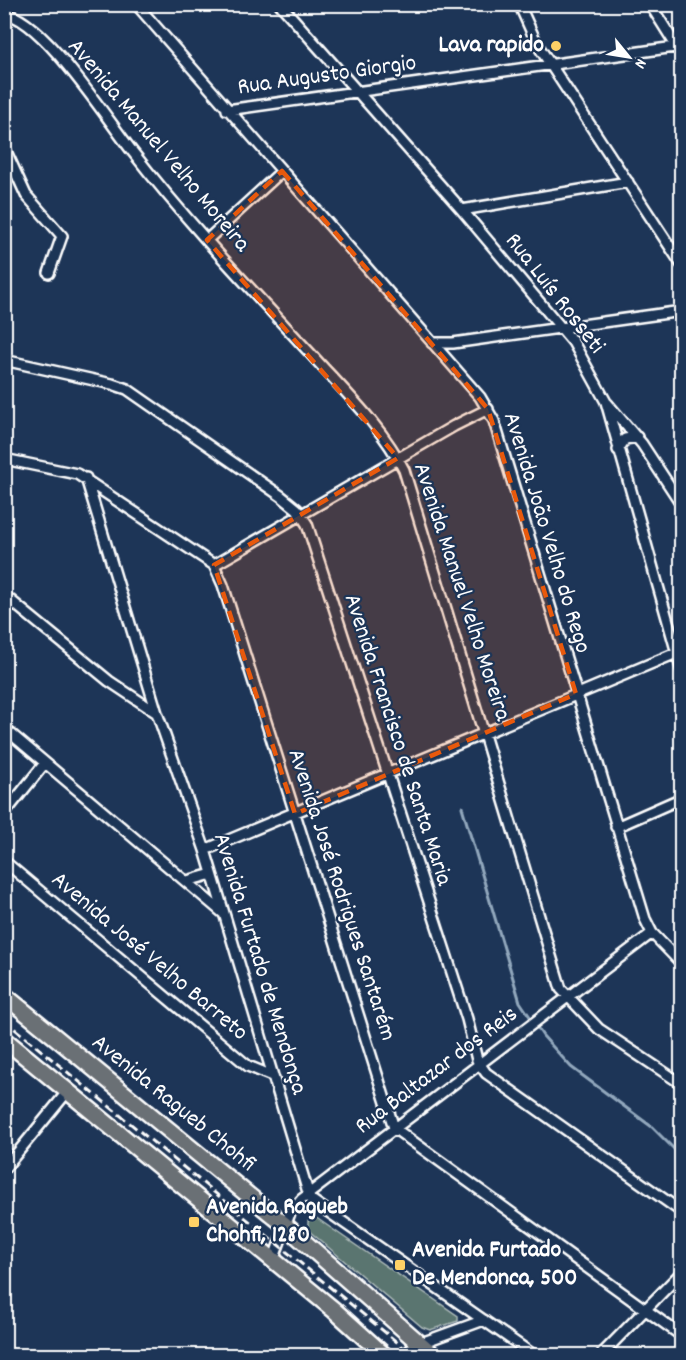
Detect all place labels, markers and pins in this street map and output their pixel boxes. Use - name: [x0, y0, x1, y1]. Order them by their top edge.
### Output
- place label: Lava rapido: [439, 29, 544, 63]
- marker: Lava rapido: [549, 39, 563, 53]
- place label: Avenida Ragueb Chohfi, 1280: [206, 1191, 348, 1253]
- marker: Avenida Ragueb Chohfi, 1280: [187, 1215, 201, 1229]
- place label: Avenida Furtado De Mendonca, 500: [412, 1234, 577, 1296]
- marker: Avenida Furtado De Mendonca, 500: [393, 1258, 407, 1272]

